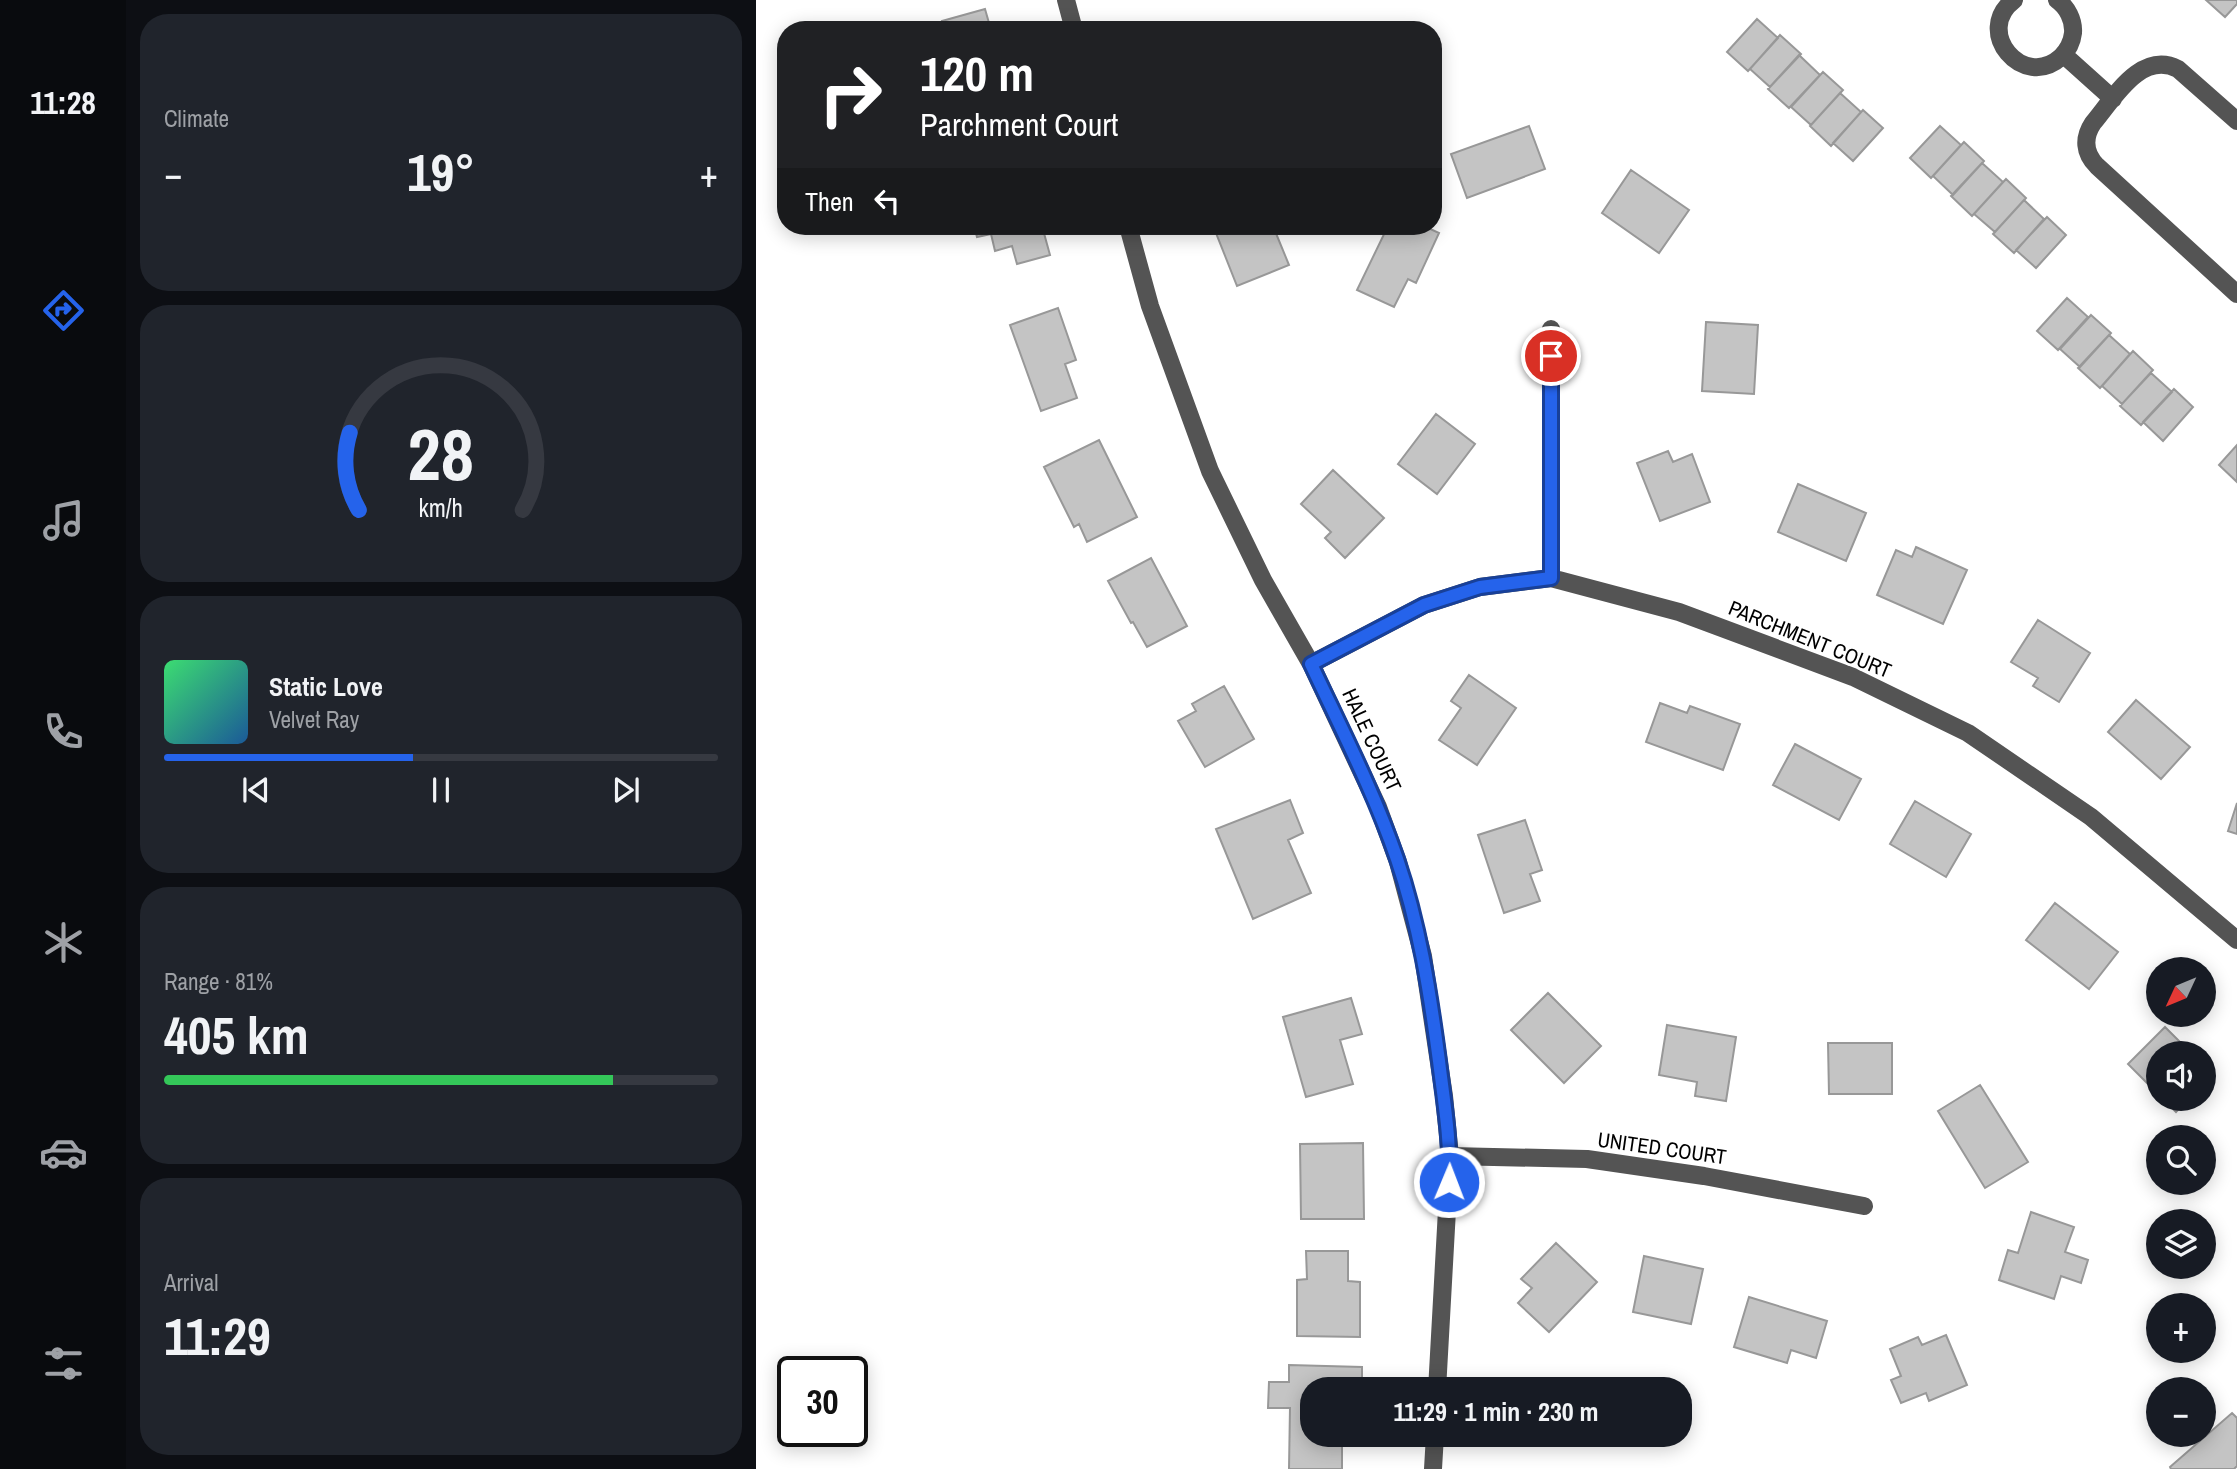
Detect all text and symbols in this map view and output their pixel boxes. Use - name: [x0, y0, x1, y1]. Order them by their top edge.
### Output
- text: 120 m: [920, 40, 1034, 106]
- icon: right: [805, 49, 896, 140]
- text: 11:28: [30, 81, 96, 124]
- text: Climate: [164, 103, 229, 134]
- text: Parchment Court: [920, 103, 1118, 146]
- text: 19°: [407, 137, 475, 207]
- text: −: [164, 148, 182, 199]
- text: +: [700, 148, 718, 199]
- icon: left: [868, 182, 906, 220]
- text: Then: [805, 184, 854, 219]
- icon: directions: [39, 286, 88, 335]
- pin: [1521, 326, 1581, 386]
- icon: arrive: [1532, 337, 1570, 375]
- text: 28: [408, 405, 474, 503]
- text: km/h: [419, 490, 463, 524]
- icon: music: [39, 496, 88, 545]
- street label: PARCHMENT COURT: [1724, 593, 1896, 685]
- text: Static Love: [269, 669, 383, 704]
- street label: HALE COURT: [1335, 684, 1409, 797]
- text: Velvet Ray: [269, 704, 359, 735]
- icon: phone: [39, 707, 88, 756]
- icon: previous: [237, 771, 275, 809]
- icon: pause: [422, 771, 460, 809]
- icon: next: [607, 771, 645, 809]
- icon: climate: [39, 918, 88, 967]
- north arrow: [2146, 957, 2216, 1027]
- map controls: [2146, 957, 2216, 1447]
- text: Range · 81%: [164, 966, 273, 997]
- text: 405 km: [164, 1000, 309, 1070]
- button: sound: [2146, 1041, 2216, 1111]
- street label: UNITED COURT: [1596, 1125, 1729, 1171]
- button: search: [2146, 1125, 2216, 1195]
- icon: car: [39, 1128, 88, 1177]
- position arrow: [1412, 1145, 1486, 1219]
- button: layers: [2146, 1209, 2216, 1279]
- text: Arrival: [164, 1267, 219, 1298]
- button: +: [2146, 1293, 2216, 1363]
- text: 11:29: [164, 1301, 271, 1371]
- icon: filters: [39, 1339, 88, 1388]
- speed limit sign: 30: [777, 1356, 868, 1447]
- button: −: [2146, 1377, 2216, 1447]
- text: 11:29 · 1 min · 230 m: [1393, 1394, 1599, 1429]

